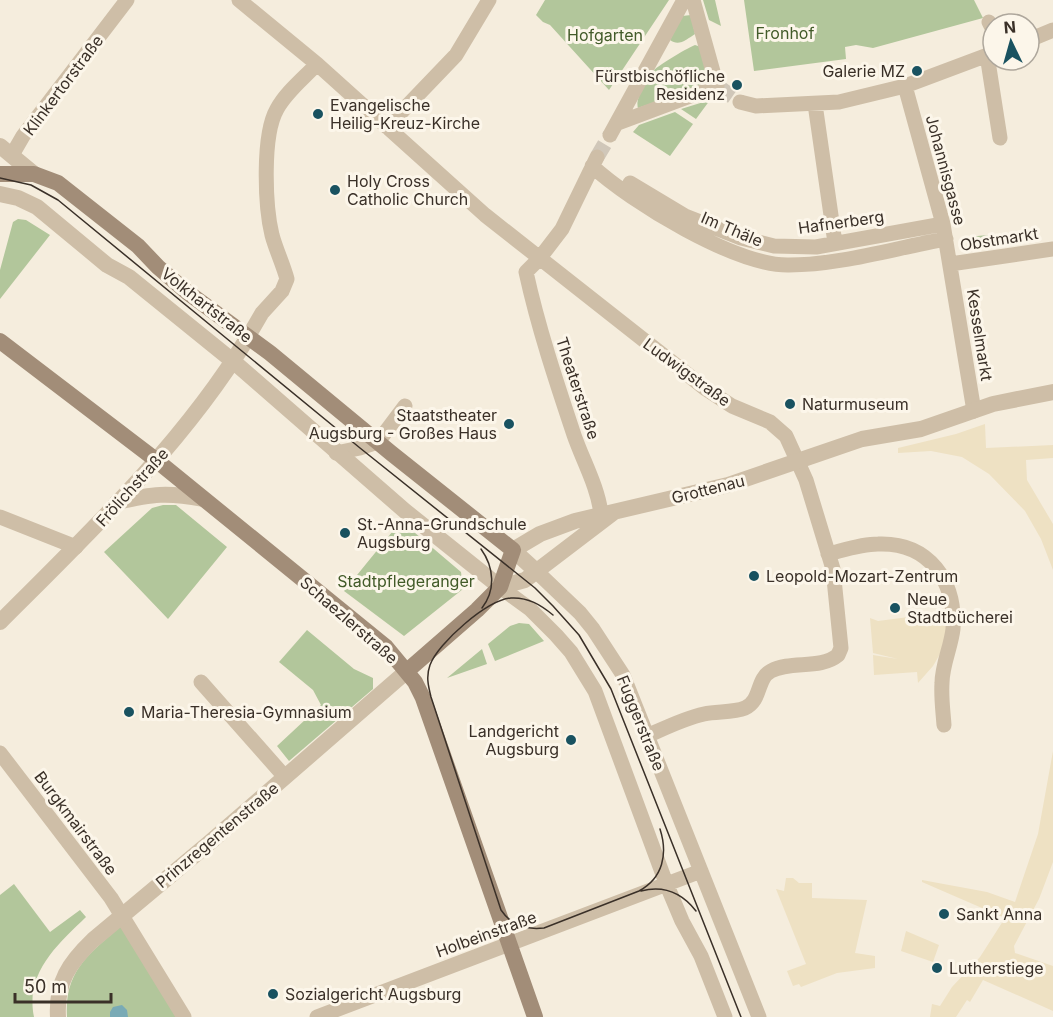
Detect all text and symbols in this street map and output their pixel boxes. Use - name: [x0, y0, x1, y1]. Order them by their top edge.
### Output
- north arrow: [981, 12, 1041, 72]
- text: N: [1003, 17, 1017, 38]
- park label: Fronhof: [756, 23, 814, 43]
- park label: Hofgarten: [567, 25, 643, 45]
- street label: Klinkertorstraße: [19, 31, 107, 139]
- place label: Galerie MZ: [822, 61, 905, 81]
- marker: Galerie MZ: [910, 64, 924, 78]
- place label: Fürstbischöfliche Residenz: [595, 66, 725, 104]
- marker: Fürstbischöfliche Residenz: [730, 78, 744, 92]
- place label: Evangelische Heilig-Kreuz-Kirche: [330, 95, 480, 133]
- marker: Evangelische Heilig-Kreuz-Kirche: [311, 107, 325, 121]
- street label: Johannisgasse: [922, 113, 970, 227]
- place label: Holy Cross Catholic Church: [347, 171, 468, 209]
- marker: Holy Cross Catholic Church: [328, 183, 342, 197]
- street label: Hafnerberg: [797, 206, 885, 238]
- street label: Im Thäle: [698, 207, 766, 251]
- street label: Obstmarkt: [958, 223, 1040, 255]
- street label: Volkhartstraße: [157, 263, 257, 347]
- street label: Kesselmarkt: [963, 288, 997, 382]
- street label: Theaterstraße: [552, 334, 604, 442]
- street label: Ludwigstraße: [639, 334, 735, 410]
- place label: Naturmuseum: [802, 394, 909, 414]
- marker: Naturmuseum: [783, 397, 797, 411]
- place label: Staatstheater Augsburg - Großes Haus: [309, 405, 497, 443]
- marker: Staatstheater Augsburg - Großes Haus: [502, 417, 516, 431]
- street label: Frölichstraße: [92, 444, 172, 530]
- street label: Grottenau: [669, 470, 747, 508]
- place label: St.-Anna-Grundschule Augsburg: [357, 514, 527, 552]
- marker: St.-Anna-Grundschule Augsburg: [338, 526, 352, 540]
- place label: Leopold-Mozart-Zentrum: [766, 566, 958, 586]
- marker: Leopold-Mozart-Zentrum: [747, 569, 761, 583]
- park label: Stadtpflegeranger: [337, 571, 475, 591]
- street label: Schaezlerstraße: [296, 572, 402, 668]
- place label: Neue Stadtbücherei: [907, 589, 1013, 627]
- marker: Neue Stadtbücherei: [888, 601, 902, 615]
- street label: Fuggerstraße: [613, 672, 669, 774]
- place label: Maria-Theresia-Gymnasium: [141, 702, 352, 722]
- marker: Maria-Theresia-Gymnasium: [122, 705, 136, 719]
- place label: Landgericht Augsburg: [469, 721, 559, 759]
- marker: Landgericht Augsburg: [564, 733, 578, 747]
- street label: Burgkmairstraße: [30, 767, 122, 879]
- street label: Prinzregentenstraße: [152, 778, 282, 892]
- place label: Sankt Anna: [956, 904, 1042, 924]
- street label: Holbeinstraße: [433, 907, 539, 961]
- marker: Sankt Anna: [937, 907, 951, 921]
- place label: Lutherstiege: [949, 958, 1044, 978]
- marker: Lutherstiege: [930, 961, 944, 975]
- scale bar: [15, 966, 111, 1004]
- text: 50 m: [24, 976, 67, 997]
- place label: Sozialgericht Augsburg: [285, 984, 461, 1004]
- marker: Sozialgericht Augsburg: [266, 987, 280, 1001]

